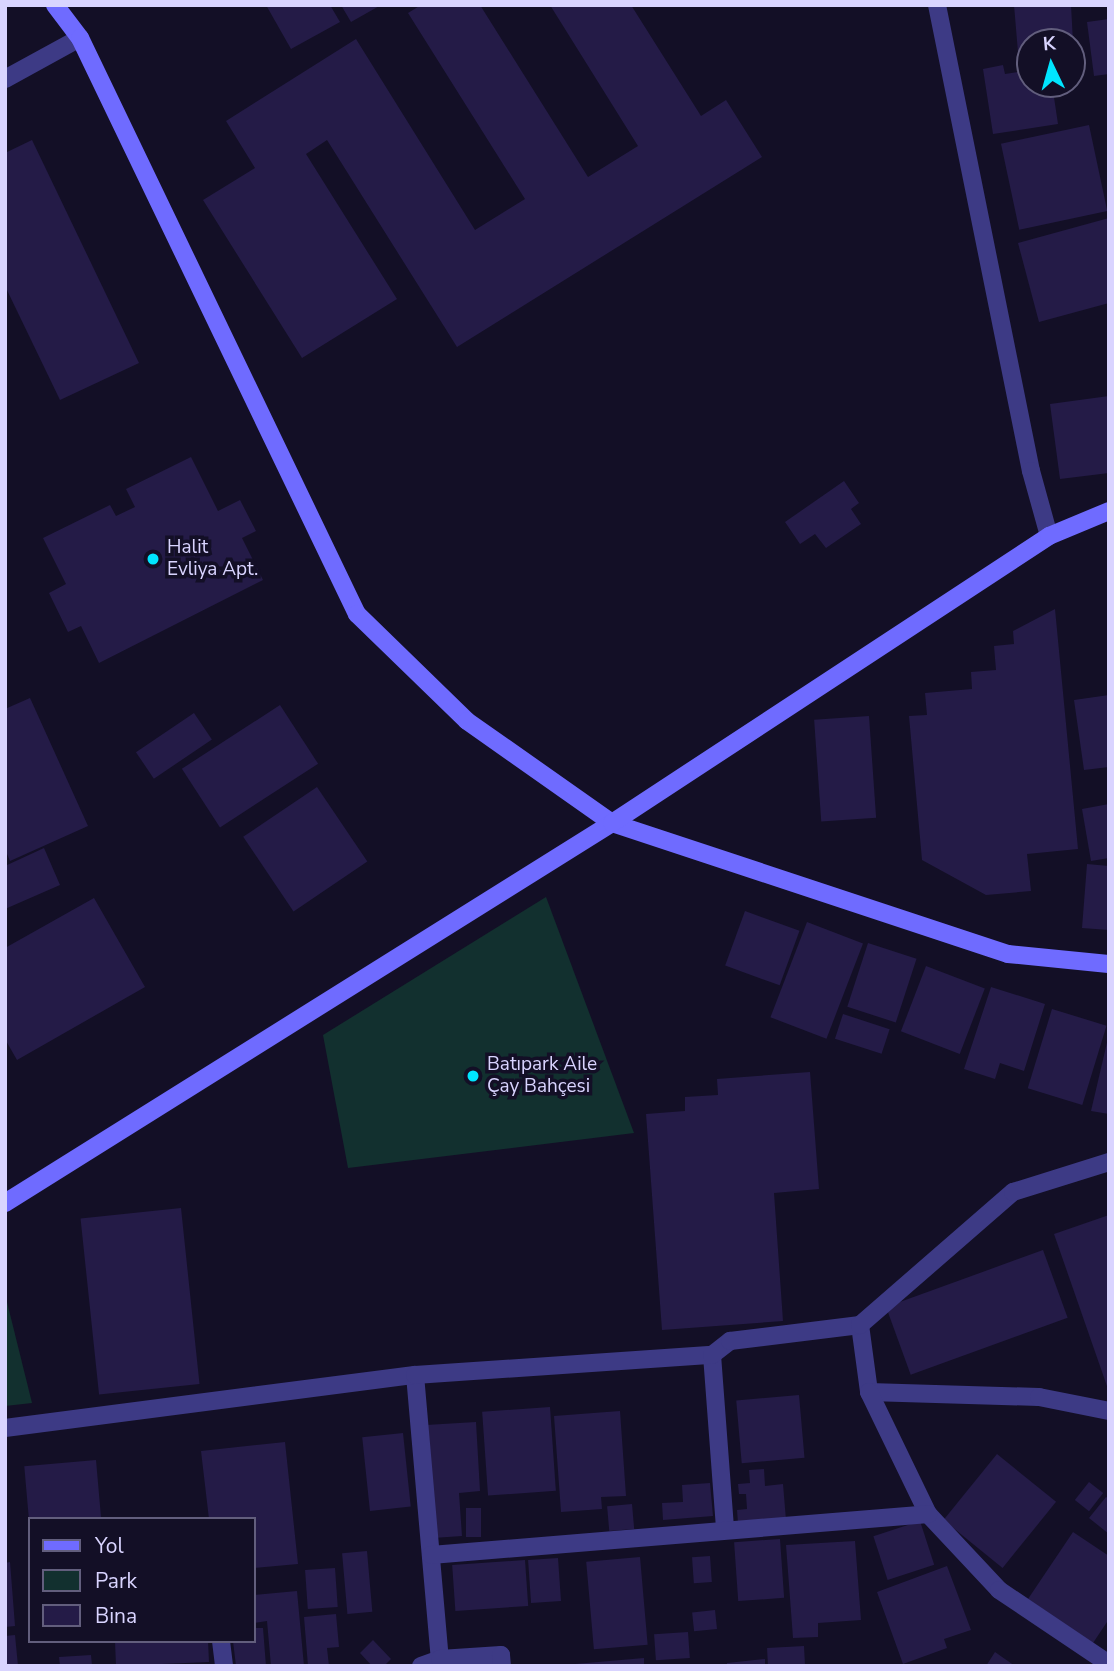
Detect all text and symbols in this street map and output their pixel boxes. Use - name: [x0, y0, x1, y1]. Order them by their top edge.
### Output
- north arrow: [1016, 28, 1086, 98]
- text: K: [1042, 31, 1057, 58]
- place label: Halit Evliya Apt.: [167, 537, 258, 581]
- marker: Halit Evliya Apt.: [145, 551, 161, 567]
- place label: Batıpark Aile Çay Bahçesi: [487, 1054, 597, 1098]
- marker: Batıpark Aile Çay Bahçesi: [465, 1068, 481, 1084]
- legend: [28, 1517, 256, 1643]
- text: Yol: [95, 1532, 124, 1560]
- text: Park: [95, 1567, 137, 1595]
- text: Bina: [95, 1602, 137, 1630]

